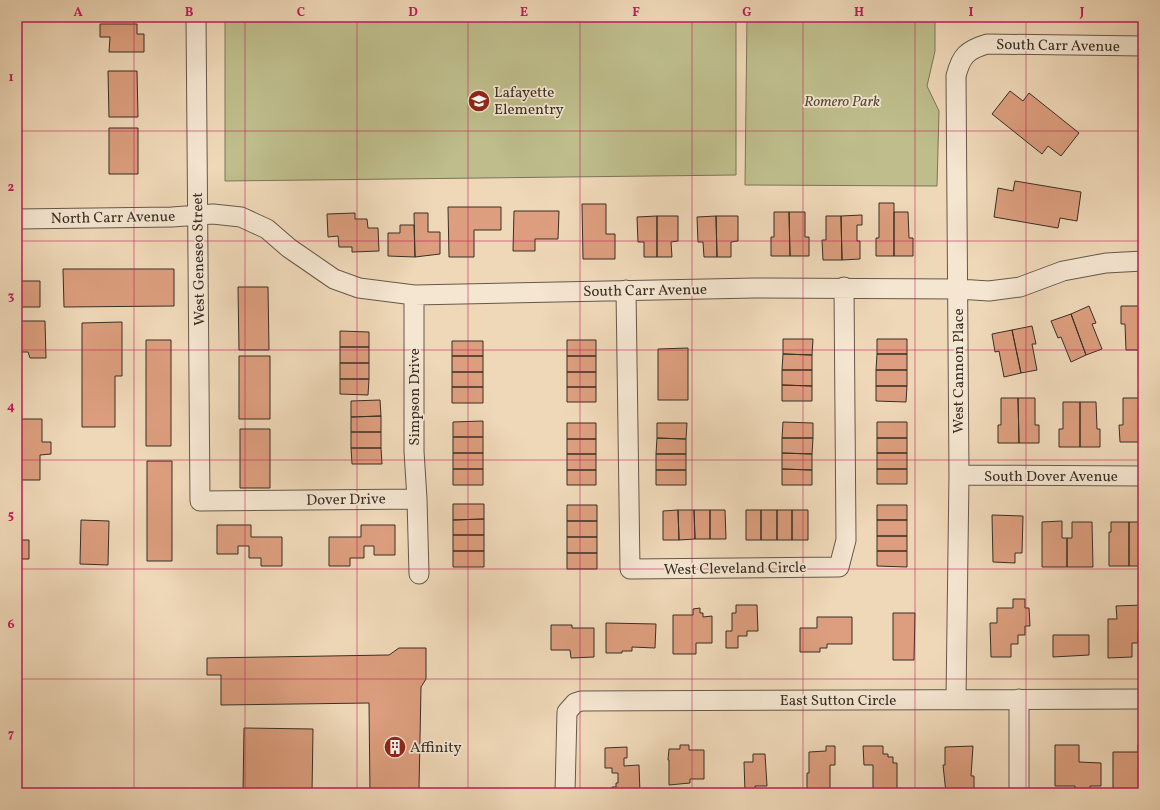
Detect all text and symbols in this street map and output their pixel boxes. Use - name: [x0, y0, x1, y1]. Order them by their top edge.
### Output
- text: A: [73, 4, 83, 22]
- text: B: [185, 4, 194, 22]
- text: C: [297, 4, 305, 22]
- text: D: [408, 4, 418, 22]
- text: E: [520, 4, 528, 22]
- text: F: [632, 4, 640, 22]
- text: G: [742, 4, 752, 22]
- text: H: [854, 4, 864, 22]
- text: I: [969, 4, 974, 22]
- text: J: [1079, 4, 1085, 22]
- street label: South Carr Avenue: [996, 35, 1120, 58]
- text: 1: [8, 69, 14, 87]
- place label: Lafayette Elementry: [494, 83, 564, 121]
- school or university icon: Lafayette Elementry: [466, 88, 492, 114]
- park label: Romero Park: [804, 92, 880, 113]
- text: 2: [8, 179, 15, 197]
- street label: West Geneseo Street: [188, 192, 211, 326]
- street label: North Carr Avenue: [51, 207, 175, 230]
- street label: South Carr Avenue: [583, 280, 707, 303]
- text: 3: [8, 288, 15, 306]
- street label: West Cannon Place: [949, 308, 970, 434]
- street label: Simpson Drive: [405, 348, 426, 446]
- text: 4: [7, 398, 15, 416]
- street label: South Dover Avenue: [984, 467, 1118, 488]
- street label: Dover Drive: [306, 489, 386, 512]
- text: 5: [8, 507, 14, 525]
- street label: West Cleveland Circle: [664, 558, 807, 581]
- text: 6: [7, 616, 15, 634]
- street label: East Sutton Circle: [780, 691, 896, 712]
- text: 7: [8, 726, 14, 744]
- building icon: Affinity: [382, 734, 408, 760]
- place label: Affinity: [410, 738, 462, 759]

